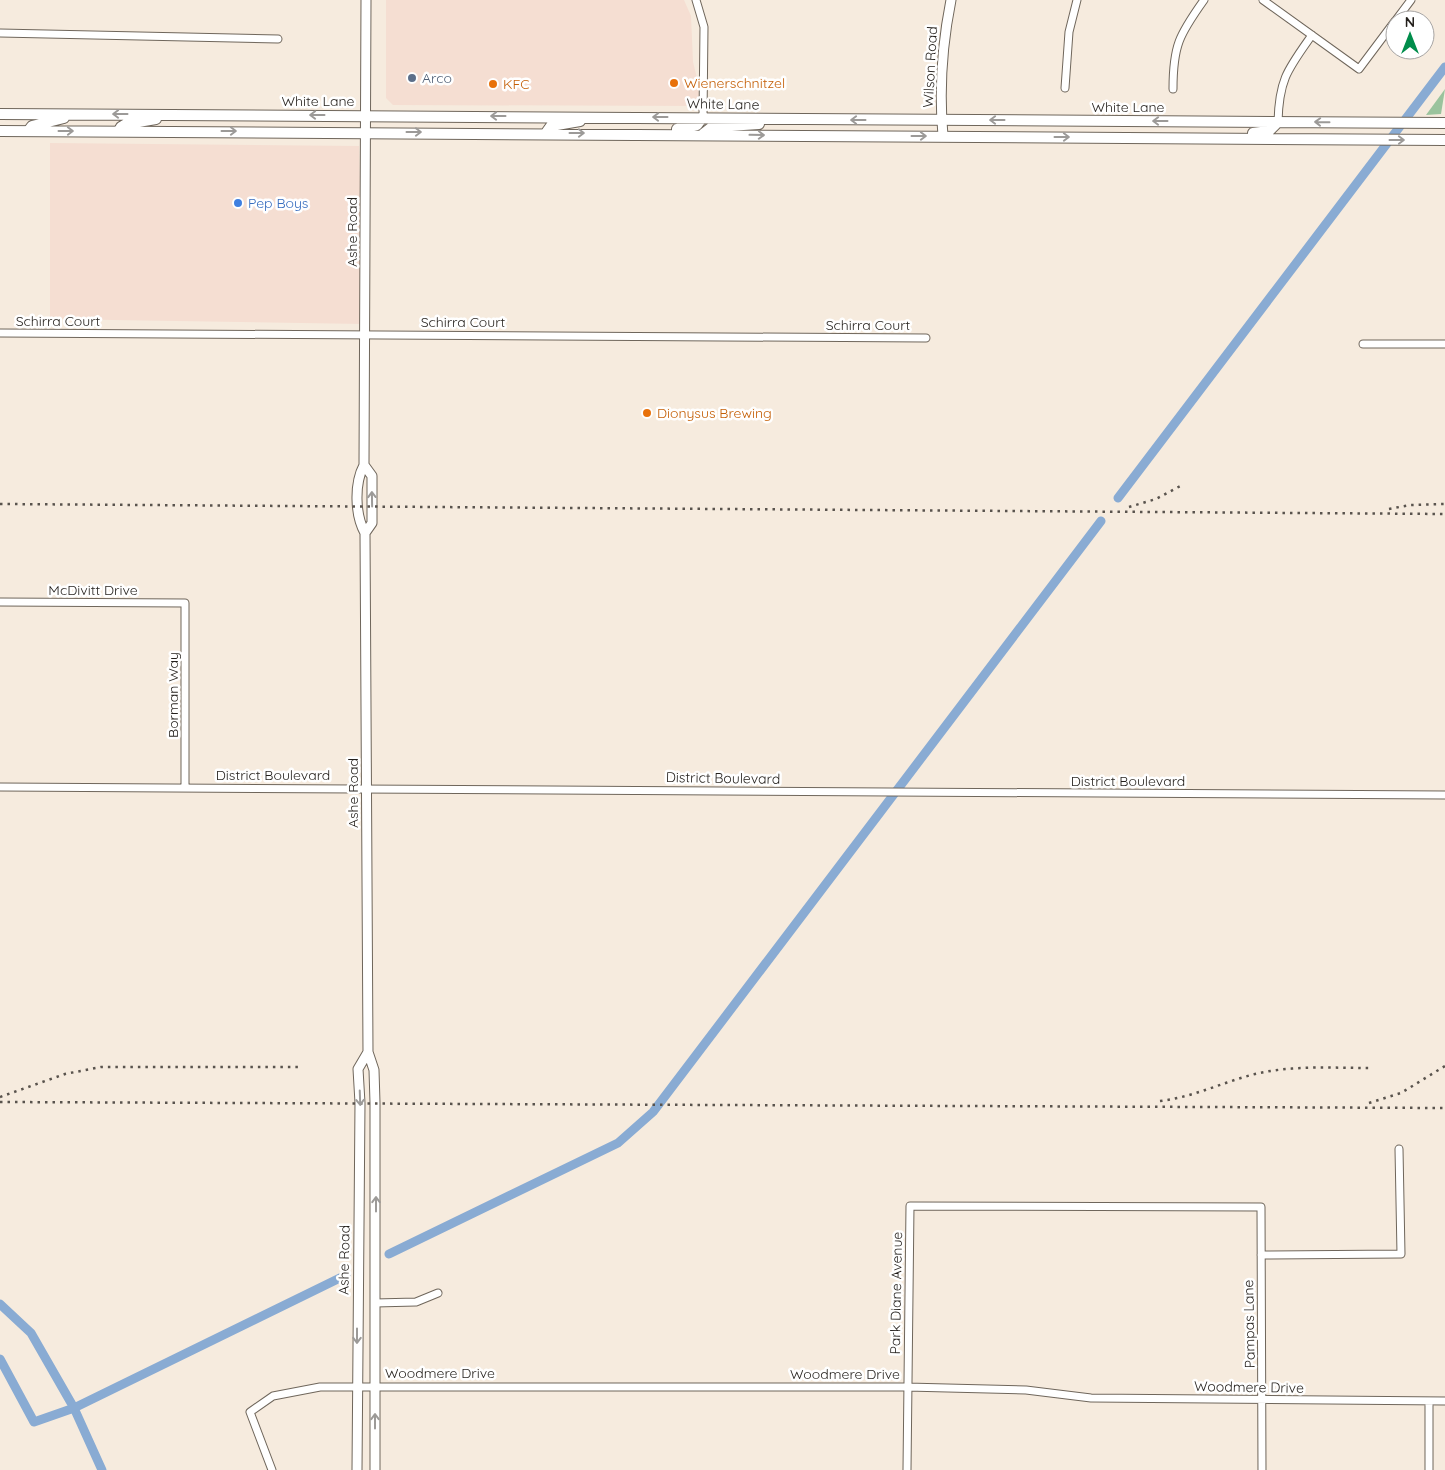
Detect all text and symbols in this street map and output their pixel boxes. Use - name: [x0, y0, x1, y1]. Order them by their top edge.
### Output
- north arrow: [1385, 10, 1435, 60]
- text: N: [1405, 13, 1415, 31]
- street label: Wilson Road: [919, 26, 941, 108]
- place label: Arco: [422, 69, 452, 87]
- marker: Arco: [406, 72, 418, 84]
- place label: Wienerschnitzel: [684, 74, 785, 92]
- place label: KFC: [503, 75, 529, 93]
- marker: Wienerschnitzel: [668, 77, 680, 89]
- marker: KFC: [487, 78, 499, 90]
- street label: White Lane: [282, 92, 354, 110]
- street label: White Lane: [686, 94, 760, 114]
- street label: White Lane: [1092, 98, 1164, 116]
- one-way arrow: [112, 109, 128, 119]
- one-way arrow: [310, 110, 326, 120]
- one-way arrow: [490, 111, 506, 121]
- one-way arrow: [653, 112, 669, 122]
- one-way arrow: [850, 115, 866, 125]
- one-way arrow: [990, 115, 1006, 124]
- one-way arrow: [1152, 116, 1168, 126]
- one-way arrow: [1315, 117, 1331, 127]
- one-way arrow: [58, 126, 74, 136]
- one-way arrow: [220, 126, 236, 136]
- one-way arrow: [406, 127, 422, 137]
- one-way arrow: [568, 128, 585, 138]
- one-way arrow: [748, 130, 765, 140]
- one-way arrow: [911, 131, 927, 141]
- one-way arrow: [1054, 132, 1070, 142]
- one-way arrow: [1388, 135, 1404, 145]
- place label: Pep Boys: [248, 194, 308, 212]
- marker: Pep Boys: [232, 197, 244, 209]
- street label: Ashe Road: [343, 197, 361, 267]
- street label: Schirra Court: [16, 312, 101, 330]
- street label: Schirra Court: [421, 313, 506, 331]
- street label: Schirra Court: [826, 316, 911, 334]
- place label: Dionysus Brewing: [657, 404, 772, 422]
- marker: Dionysus Brewing: [641, 407, 653, 419]
- one-way arrow: [367, 491, 377, 508]
- street label: McDivitt Drive: [48, 581, 138, 599]
- street label: Borman Way: [164, 652, 182, 738]
- street label: Ashe Road: [344, 758, 362, 828]
- street label: District Boulevard: [216, 766, 330, 784]
- street label: District Boulevard: [666, 768, 780, 788]
- street label: District Boulevard: [1071, 772, 1185, 790]
- one-way arrow: [355, 1090, 364, 1106]
- one-way arrow: [371, 1196, 381, 1212]
- street label: Ashe Road: [334, 1225, 354, 1295]
- street label: Park Diane Avenue: [886, 1231, 906, 1355]
- street label: Pampas Lane: [1239, 1279, 1259, 1369]
- one-way arrow: [352, 1327, 362, 1343]
- street label: Woodmere Drive: [385, 1364, 495, 1382]
- street label: Woodmere Drive: [790, 1365, 900, 1383]
- street label: Woodmere Drive: [1194, 1377, 1304, 1397]
- one-way arrow: [370, 1414, 380, 1430]

